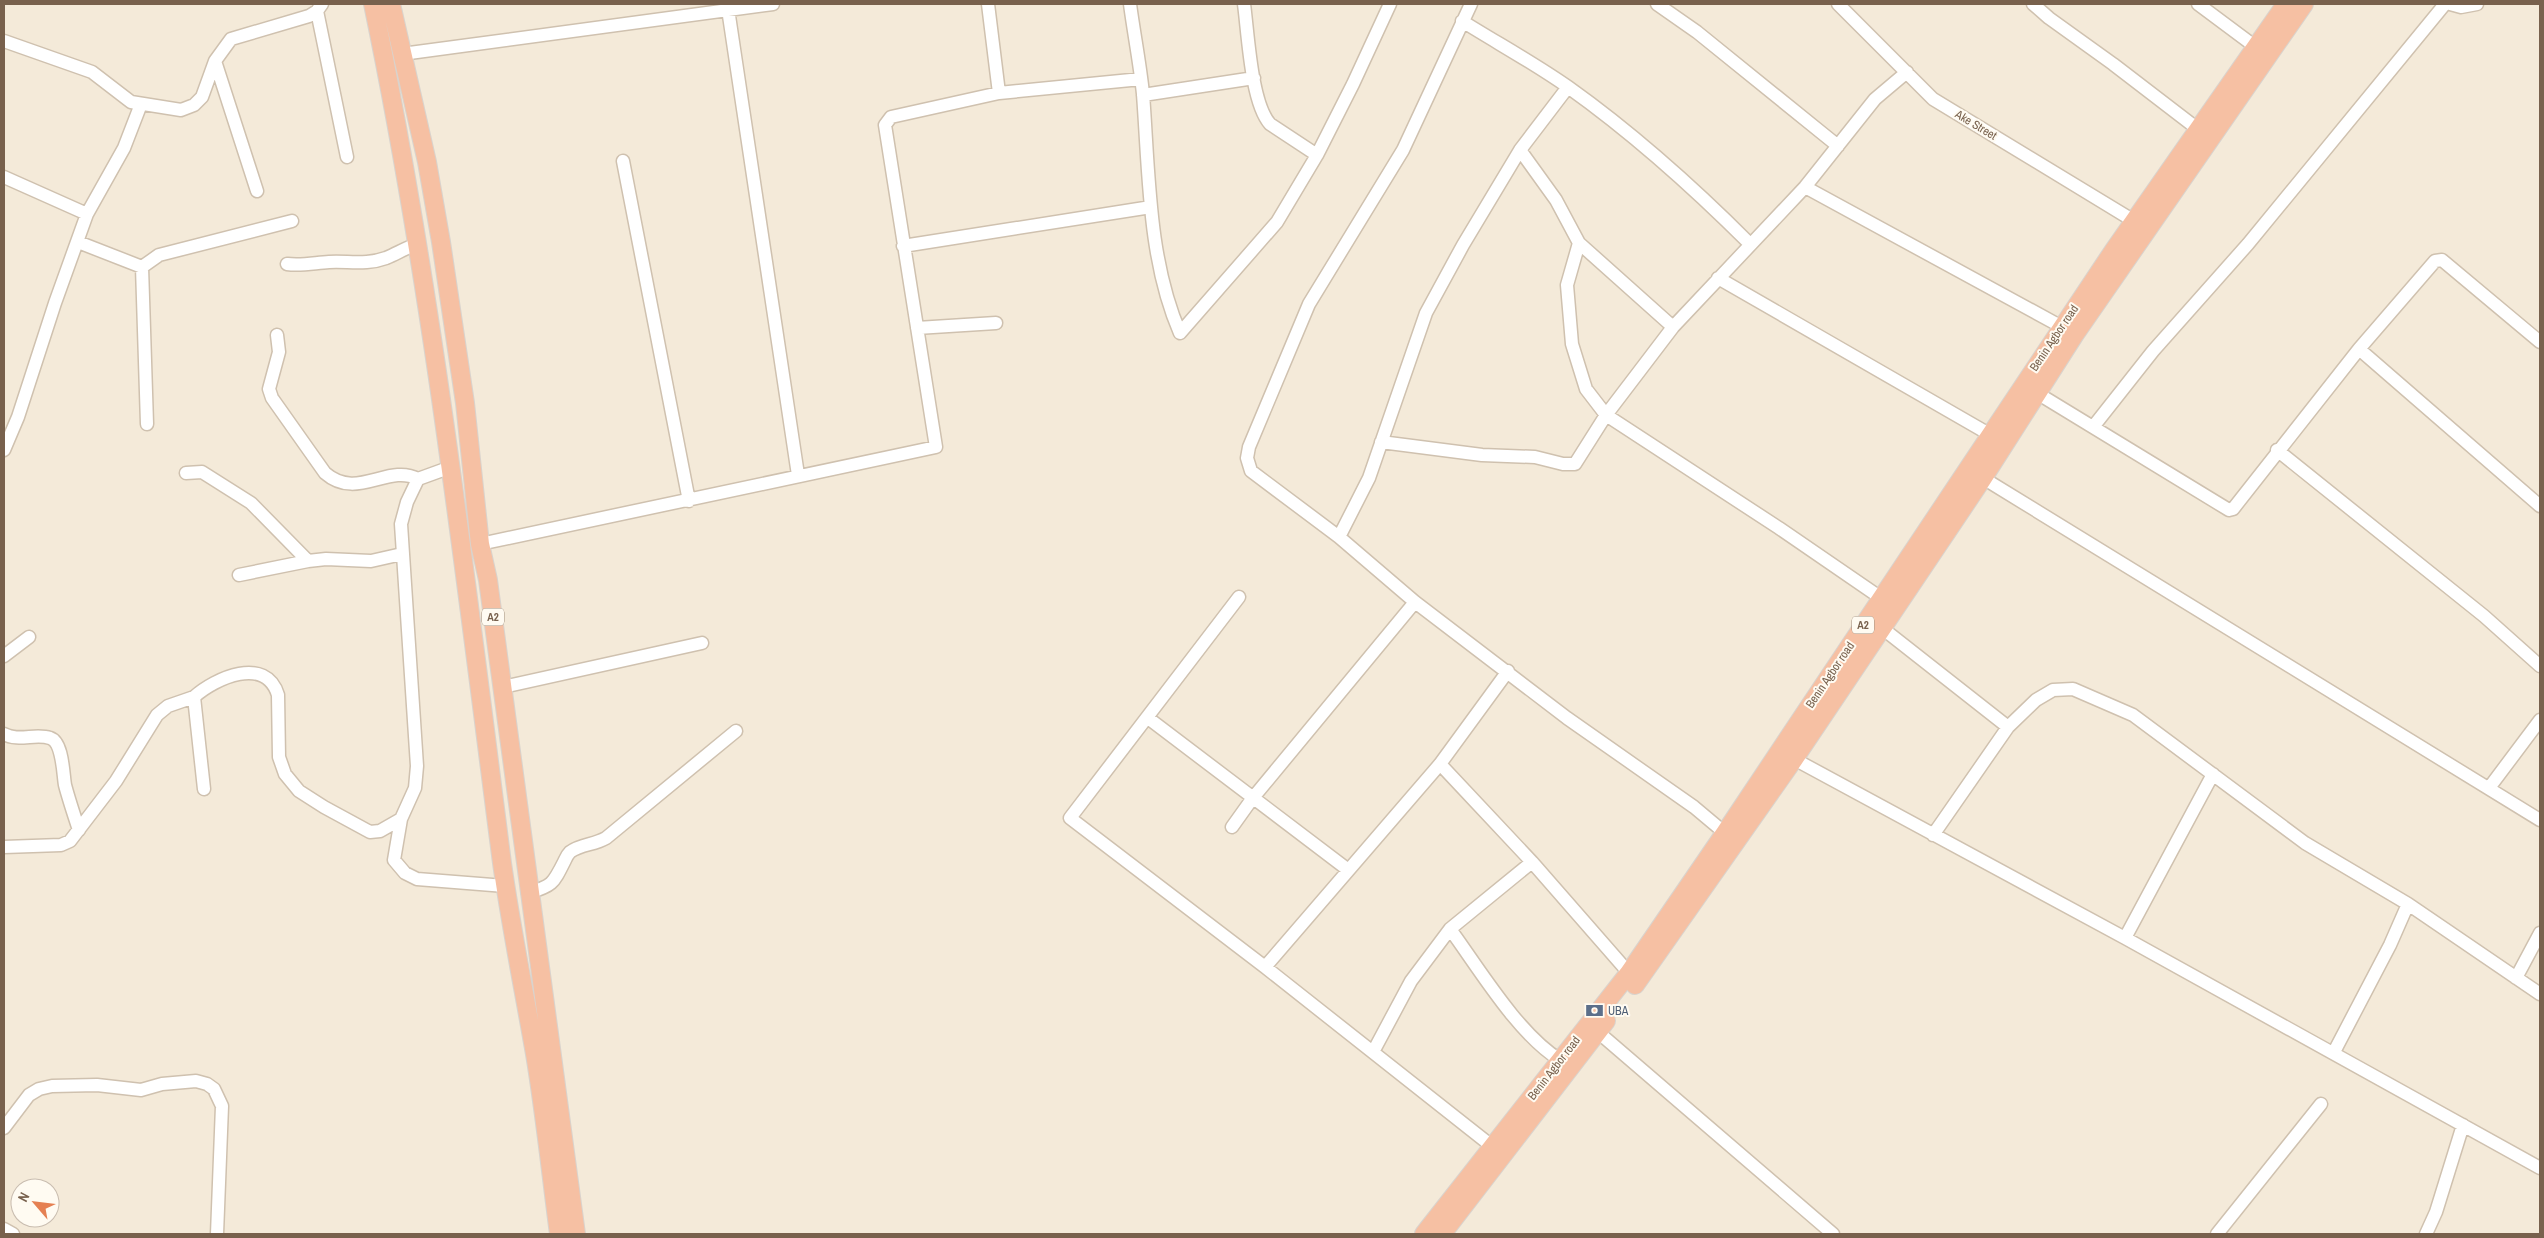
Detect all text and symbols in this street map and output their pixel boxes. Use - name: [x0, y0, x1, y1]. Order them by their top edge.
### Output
- street label: Ake Street: [1951, 106, 2000, 144]
- street label: Benin Agbor road: [2026, 302, 2082, 374]
- road number: A2: [482, 608, 504, 626]
- road number: A2: [1852, 616, 1874, 634]
- street label: Benin Agbor road: [1802, 639, 1858, 711]
- bank icon: UBA: [1584, 1001, 1604, 1021]
- place label: UBA: [1608, 1003, 1629, 1019]
- street label: Benin Agbor road: [1524, 1033, 1584, 1103]
- north arrow: [10, 1178, 60, 1228]
- text: N: [14, 1189, 33, 1205]

